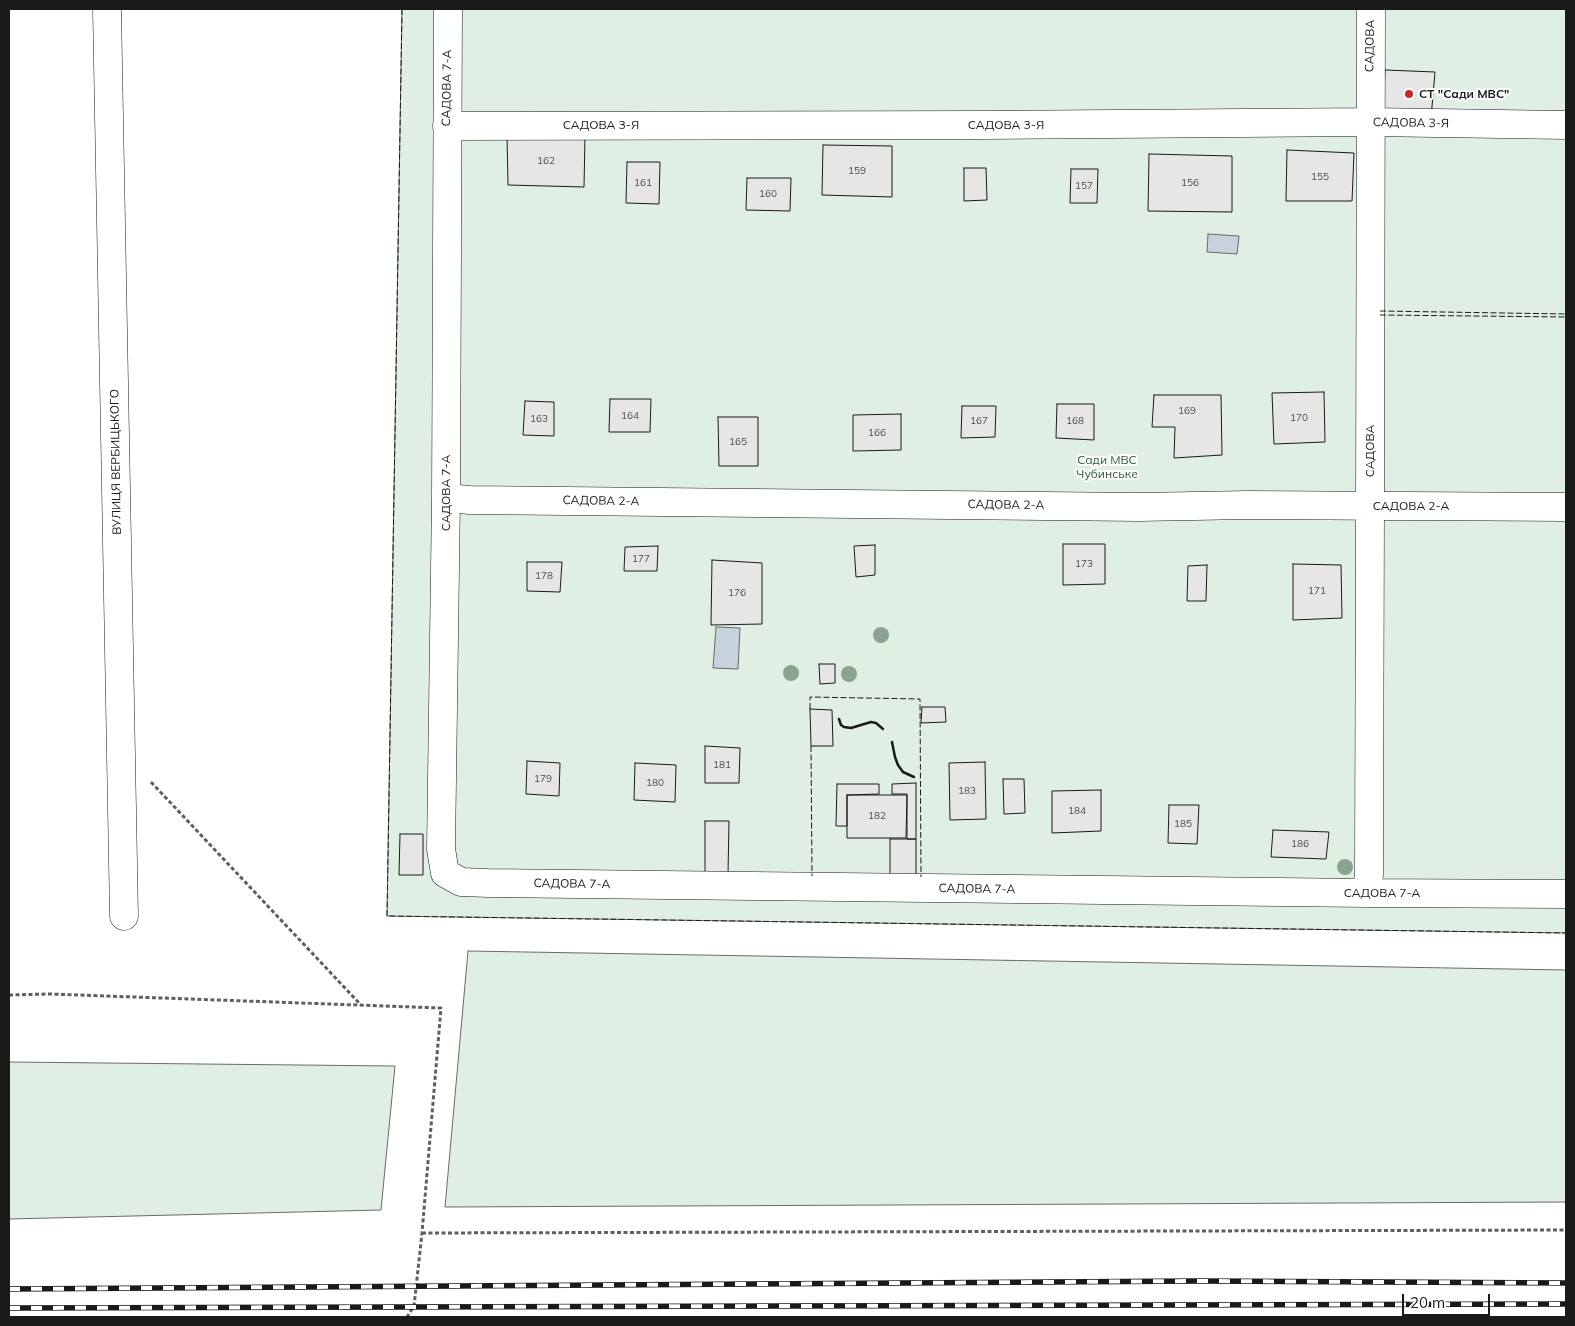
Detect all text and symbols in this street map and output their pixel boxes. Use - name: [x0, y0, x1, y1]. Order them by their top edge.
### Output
- street label: САДОВА: [1362, 20, 1378, 72]
- street label: САДОВА 7-А: [439, 50, 455, 126]
- place label: СТ "Сади МВС": [1419, 87, 1509, 101]
- marker: СТ "Сади МВС": [1403, 88, 1415, 100]
- street label: САДОВА 3-Я: [1373, 115, 1449, 131]
- street label: САДОВА 3-Я: [563, 118, 639, 132]
- street label: САДОВА 3-Я: [968, 118, 1044, 132]
- house number: 162: [537, 155, 555, 167]
- house number: 159: [848, 165, 866, 177]
- house number: 155: [1311, 171, 1329, 183]
- house number: 161: [634, 177, 652, 189]
- house number: 156: [1181, 177, 1199, 189]
- house number: 157: [1075, 180, 1093, 192]
- house number: 160: [759, 188, 777, 200]
- street label: ВУЛИЦЯ ВЕРБИЦЬКОГО: [108, 389, 124, 535]
- house number: 169: [1178, 405, 1196, 417]
- house number: 164: [621, 410, 639, 422]
- house number: 170: [1290, 412, 1308, 424]
- house number: 163: [530, 413, 548, 425]
- house number: 167: [970, 415, 988, 427]
- house number: 168: [1066, 415, 1084, 427]
- street label: САДОВА: [1363, 425, 1377, 477]
- house number: 166: [868, 427, 886, 439]
- house number: 165: [729, 436, 747, 448]
- park label: Сади МВС Чубинське: [1076, 453, 1138, 481]
- street label: САДОВА 7-А: [439, 455, 453, 531]
- street label: САДОВА 2-А: [563, 493, 639, 509]
- street label: САДОВА 2-А: [968, 497, 1044, 513]
- street label: САДОВА 2-А: [1373, 499, 1449, 513]
- house number: 177: [632, 553, 650, 565]
- house number: 173: [1075, 558, 1093, 570]
- house number: 178: [535, 570, 553, 582]
- house number: 171: [1308, 585, 1326, 597]
- house number: 176: [728, 587, 746, 599]
- house number: 181: [713, 759, 731, 771]
- house number: 179: [534, 773, 552, 785]
- house number: 180: [646, 777, 664, 789]
- house number: 183: [958, 785, 976, 797]
- house number: 184: [1068, 805, 1086, 817]
- house number: 182: [868, 810, 886, 822]
- house number: 185: [1174, 818, 1192, 830]
- house number: 186: [1291, 838, 1309, 850]
- street label: САДОВА 7-А: [534, 876, 610, 892]
- street label: САДОВА 7-А: [939, 881, 1015, 897]
- street label: САДОВА 7-А: [1344, 886, 1420, 900]
- scale bar: [1405, 1284, 1492, 1316]
- text: 20 m: [1410, 1293, 1445, 1312]

